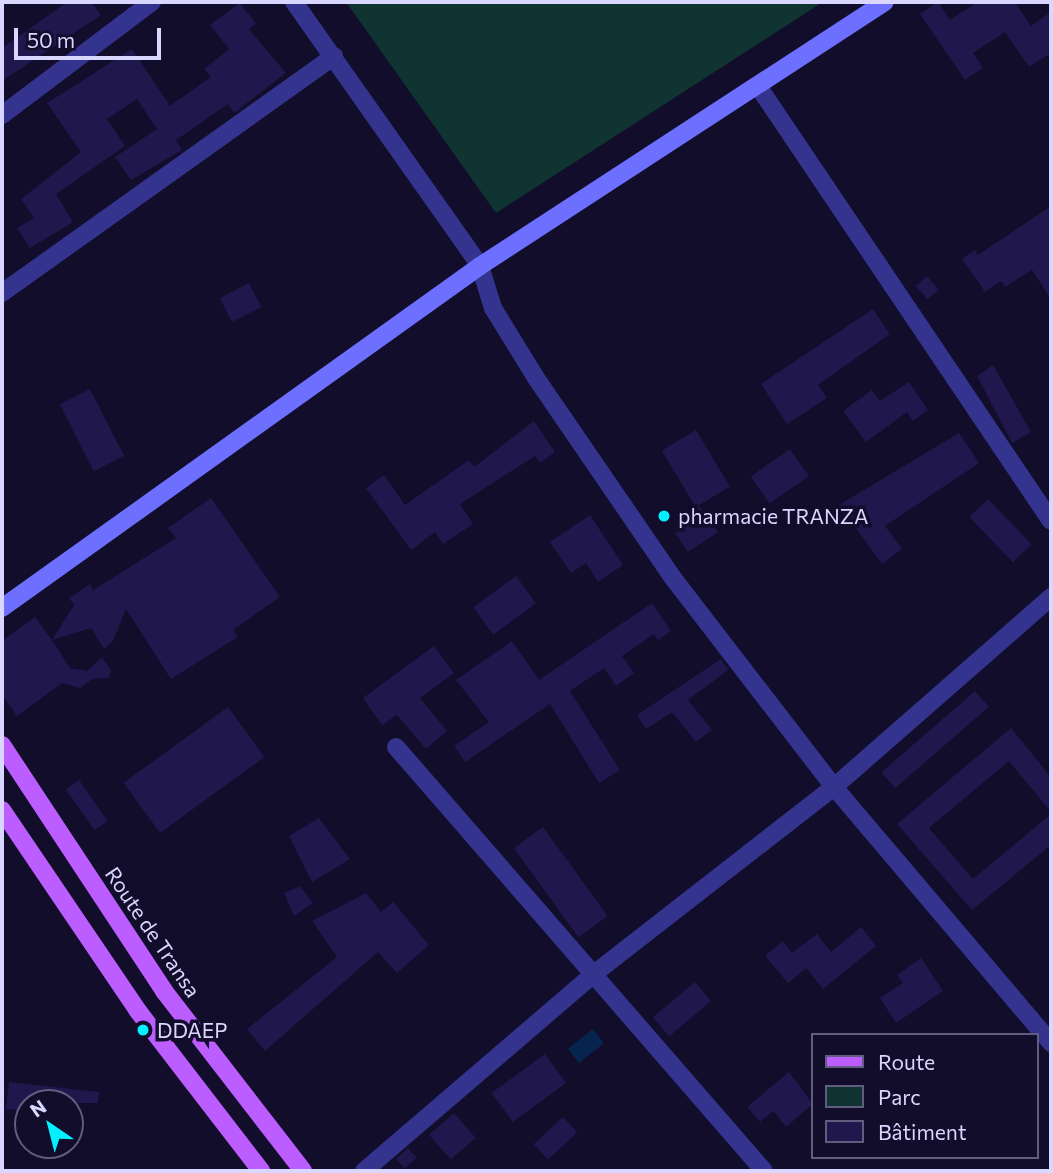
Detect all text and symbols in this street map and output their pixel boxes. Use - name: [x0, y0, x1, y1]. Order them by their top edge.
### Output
- scale bar: [18, 14, 164, 58]
- text: 50 m: [27, 27, 75, 52]
- place label: pharmacie TRANZA: [678, 503, 868, 529]
- marker: pharmacie TRANZA: [656, 508, 672, 524]
- street label: Route de Transa: [100, 862, 206, 1002]
- place label: DDAEP: [157, 1017, 227, 1043]
- marker: DDAEP: [135, 1022, 151, 1038]
- legend: [811, 1033, 1039, 1159]
- text: Route: [878, 1049, 935, 1074]
- text: Parc: [878, 1084, 921, 1109]
- north arrow: [14, 1089, 84, 1159]
- text: N: [25, 1095, 50, 1122]
- text: Bâtiment: [878, 1119, 967, 1144]

